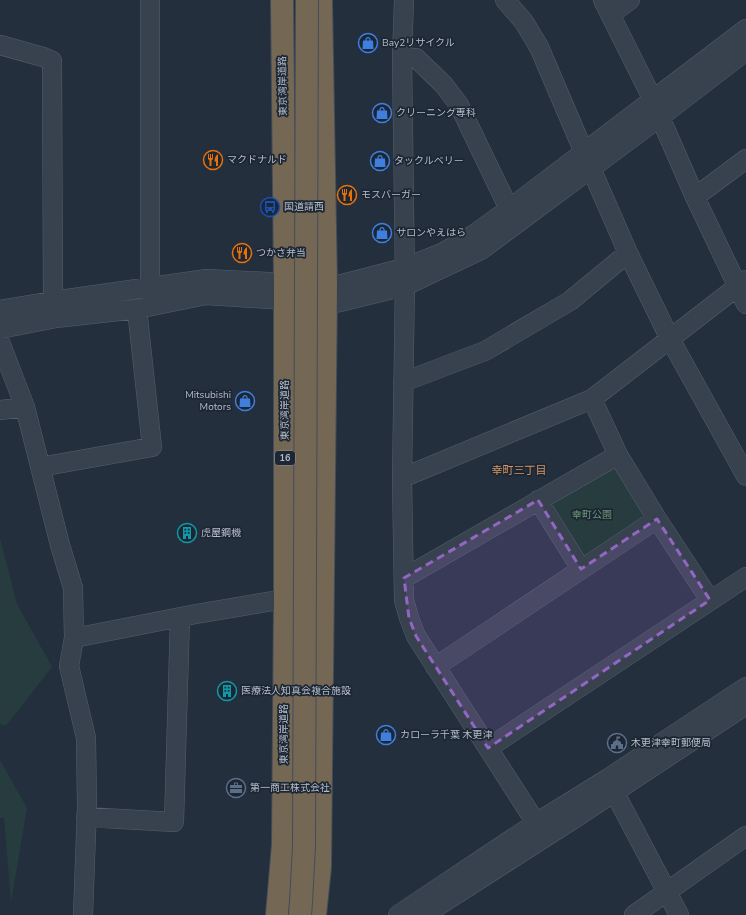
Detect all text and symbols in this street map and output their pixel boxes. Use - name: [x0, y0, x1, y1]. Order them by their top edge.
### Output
- shop icon: Bay2リサイクル: [357, 32, 379, 54]
- place label: Bay2リサイクル: [382, 36, 455, 50]
- street label: 東京湾岸道路: [275, 56, 291, 116]
- shop icon: クリーニング専科: [371, 102, 393, 124]
- place label: クリーニング専科: [396, 106, 476, 120]
- restaurant icon: マクドナルド: [202, 149, 224, 171]
- shop icon: タックルベリー: [369, 150, 391, 172]
- place label: マクドナルド: [227, 153, 287, 167]
- place label: タックルベリー: [394, 154, 464, 168]
- restaurant icon: モスバーガー: [336, 184, 358, 206]
- place label: モスバーガー: [361, 188, 421, 202]
- bus stop icon: 国道請西: [259, 196, 281, 218]
- place label: 国道請西: [284, 200, 324, 214]
- shop icon: サロンやえはら: [371, 222, 393, 244]
- place label: サロンやえはら: [396, 226, 466, 240]
- restaurant icon: つかさ弁当: [231, 242, 253, 264]
- place label: つかさ弁当: [256, 246, 306, 260]
- street label: 東京湾岸道路: [278, 380, 292, 440]
- place label: Mitsubishi Motors: [185, 388, 231, 414]
- shop icon: Mitsubishi Motors: [234, 390, 256, 412]
- road number: 16: [275, 451, 295, 465]
- district label: 幸町三丁目: [492, 463, 547, 478]
- park label: 幸町公園: [572, 508, 612, 522]
- building icon: 虎屋鋼機: [176, 522, 198, 544]
- place label: 虎屋鋼機: [201, 526, 241, 540]
- building icon: 医療法人知真会複合施設: [216, 680, 238, 702]
- place label: 医療法人知真会複合施設: [241, 684, 351, 698]
- street label: 東京湾岸道路: [277, 704, 291, 764]
- shop icon: カローラ千葉 木更津: [375, 724, 397, 746]
- place label: カローラ千葉 木更津: [400, 728, 493, 742]
- public building icon: 木更津幸町郵便局: [606, 732, 628, 754]
- place label: 木更津幸町郵便局: [631, 736, 711, 750]
- office icon: 第一商工株式会社: [225, 777, 247, 799]
- place label: 第一商工株式会社: [250, 781, 330, 795]

